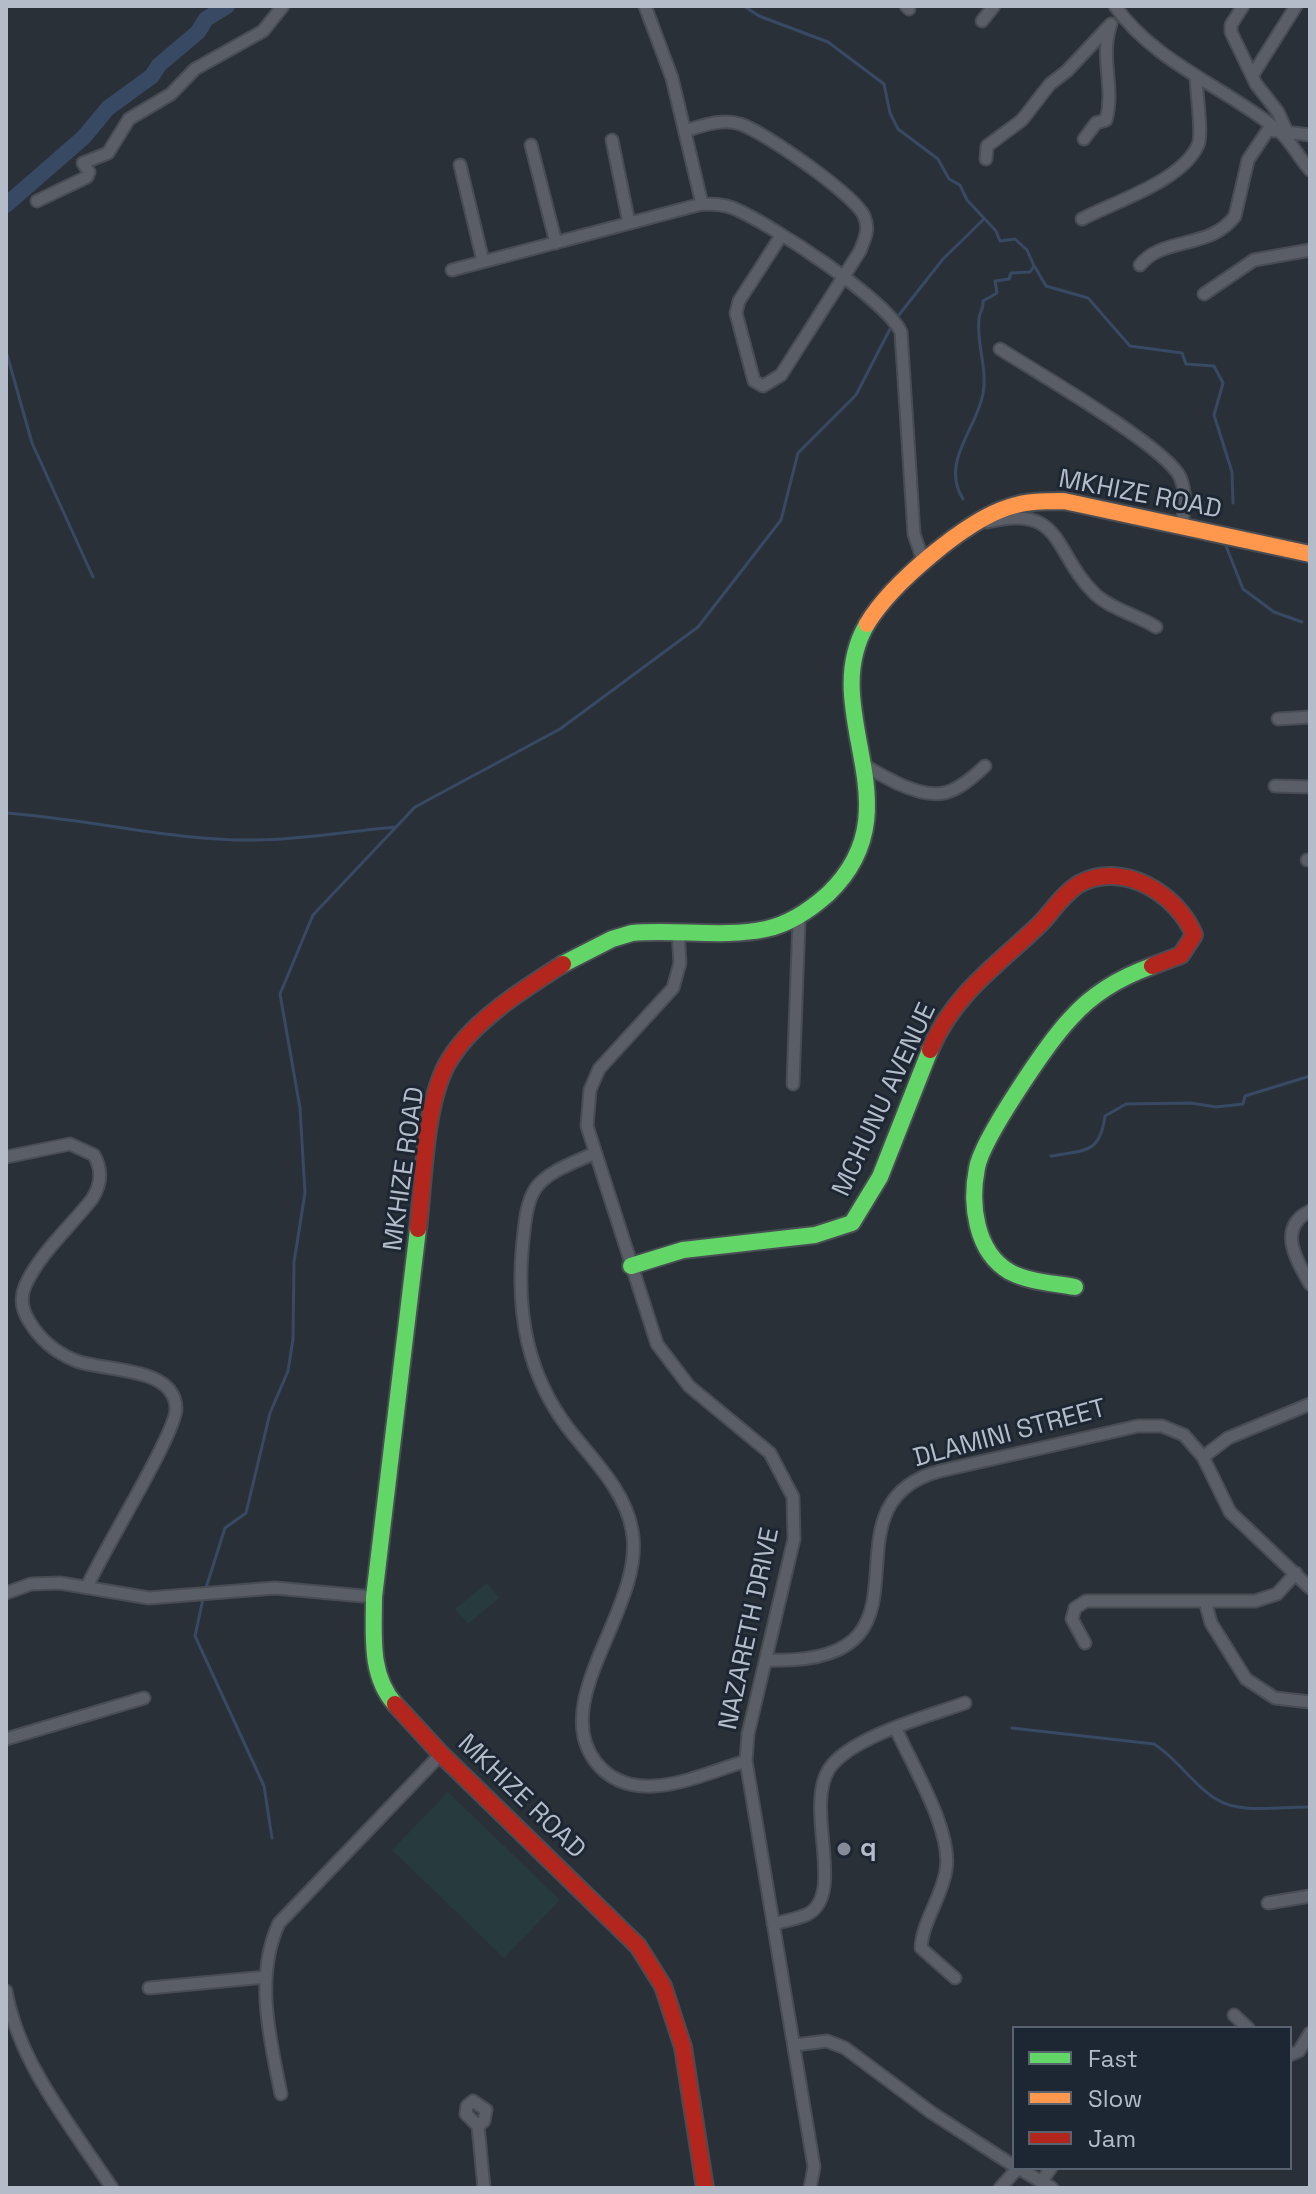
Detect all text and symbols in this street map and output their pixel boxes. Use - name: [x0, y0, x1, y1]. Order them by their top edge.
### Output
- street label: MKHIZE ROAD: [1056, 464, 1224, 526]
- street label: MCHUNU AVENUE: [827, 998, 943, 1202]
- street label: MKHIZE ROAD: [378, 1085, 432, 1253]
- street label: DLAMINI STREET: [910, 1393, 1110, 1475]
- street label: NAZARETH DRIVE: [713, 1525, 787, 1733]
- street label: MKHIZE ROAD: [451, 1728, 591, 1866]
- place label: q: [860, 1833, 877, 1865]
- marker: q: [835, 1840, 853, 1858]
- legend: [1012, 2026, 1292, 2170]
- text: Fast: [1088, 2043, 1138, 2074]
- text: Slow: [1088, 2083, 1142, 2114]
- text: Jam: [1088, 2123, 1136, 2154]

